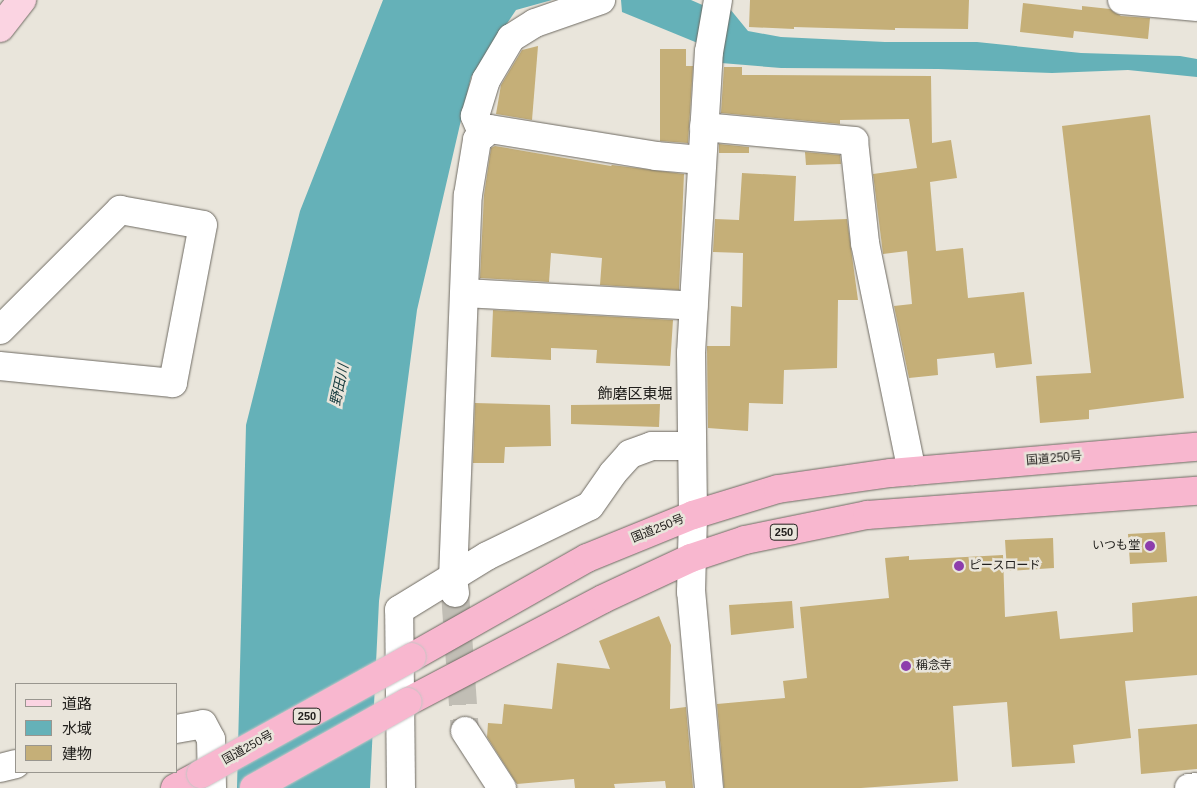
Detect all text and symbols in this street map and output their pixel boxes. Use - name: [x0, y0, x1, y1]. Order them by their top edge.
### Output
- water label: 野田川: [326, 363, 352, 407]
- district label: 飾磨区東堀: [598, 385, 672, 403]
- street label: 国道250号: [1025, 449, 1083, 469]
- street label: 国道250号: [629, 512, 687, 546]
- road number: 250: [769, 524, 799, 540]
- place label: いつも堂: [1092, 539, 1140, 553]
- marker: いつも堂: [1144, 540, 1156, 552]
- place label: ピースロード: [969, 559, 1041, 573]
- marker: ピースロード: [953, 560, 965, 572]
- place label: 稱念寺: [916, 659, 952, 673]
- marker: 稱念寺: [900, 660, 912, 672]
- legend: [15, 683, 178, 773]
- text: 道路: [62, 695, 92, 712]
- road number: 250: [292, 708, 322, 724]
- text: 水域: [62, 720, 92, 737]
- street label: 国道250号: [220, 728, 276, 768]
- text: 建物: [62, 745, 92, 762]

